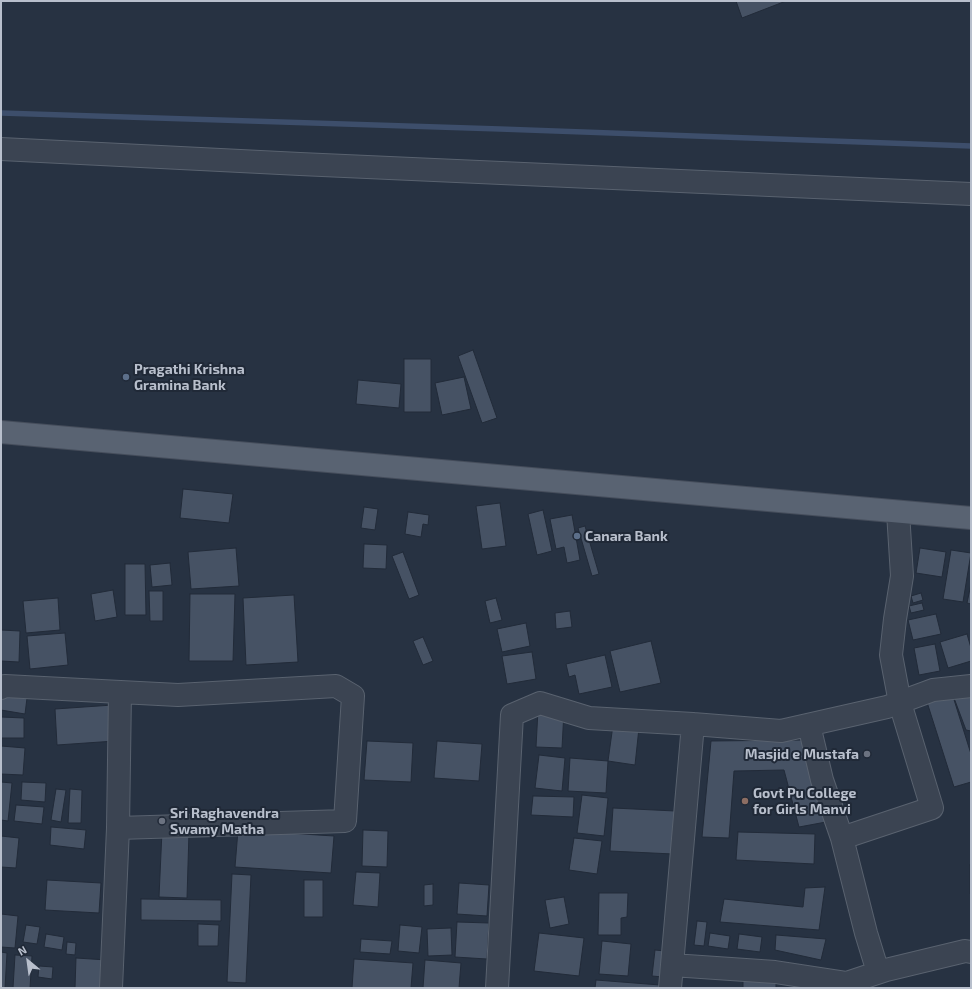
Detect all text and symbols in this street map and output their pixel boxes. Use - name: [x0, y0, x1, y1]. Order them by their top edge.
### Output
- place label: Pragathi Krishna Gramina Bank: [134, 361, 245, 394]
- marker: Pragathi Krishna Gramina Bank: [121, 372, 131, 382]
- place label: Canara Bank: [585, 528, 668, 544]
- marker: Canara Bank: [572, 531, 582, 541]
- place label: Masjid e Mustafa: [745, 746, 859, 762]
- marker: Masjid e Mustafa: [862, 749, 872, 759]
- place label: Govt Pu College for Girls Manvi: [753, 785, 856, 818]
- marker: Govt Pu College for Girls Manvi: [740, 796, 750, 806]
- place label: Sri Raghavendra Swamy Matha: [170, 805, 279, 838]
- marker: Sri Raghavendra Swamy Matha: [157, 816, 167, 826]
- north arrow: [8, 941, 48, 981]
- text: N: [15, 942, 29, 958]

